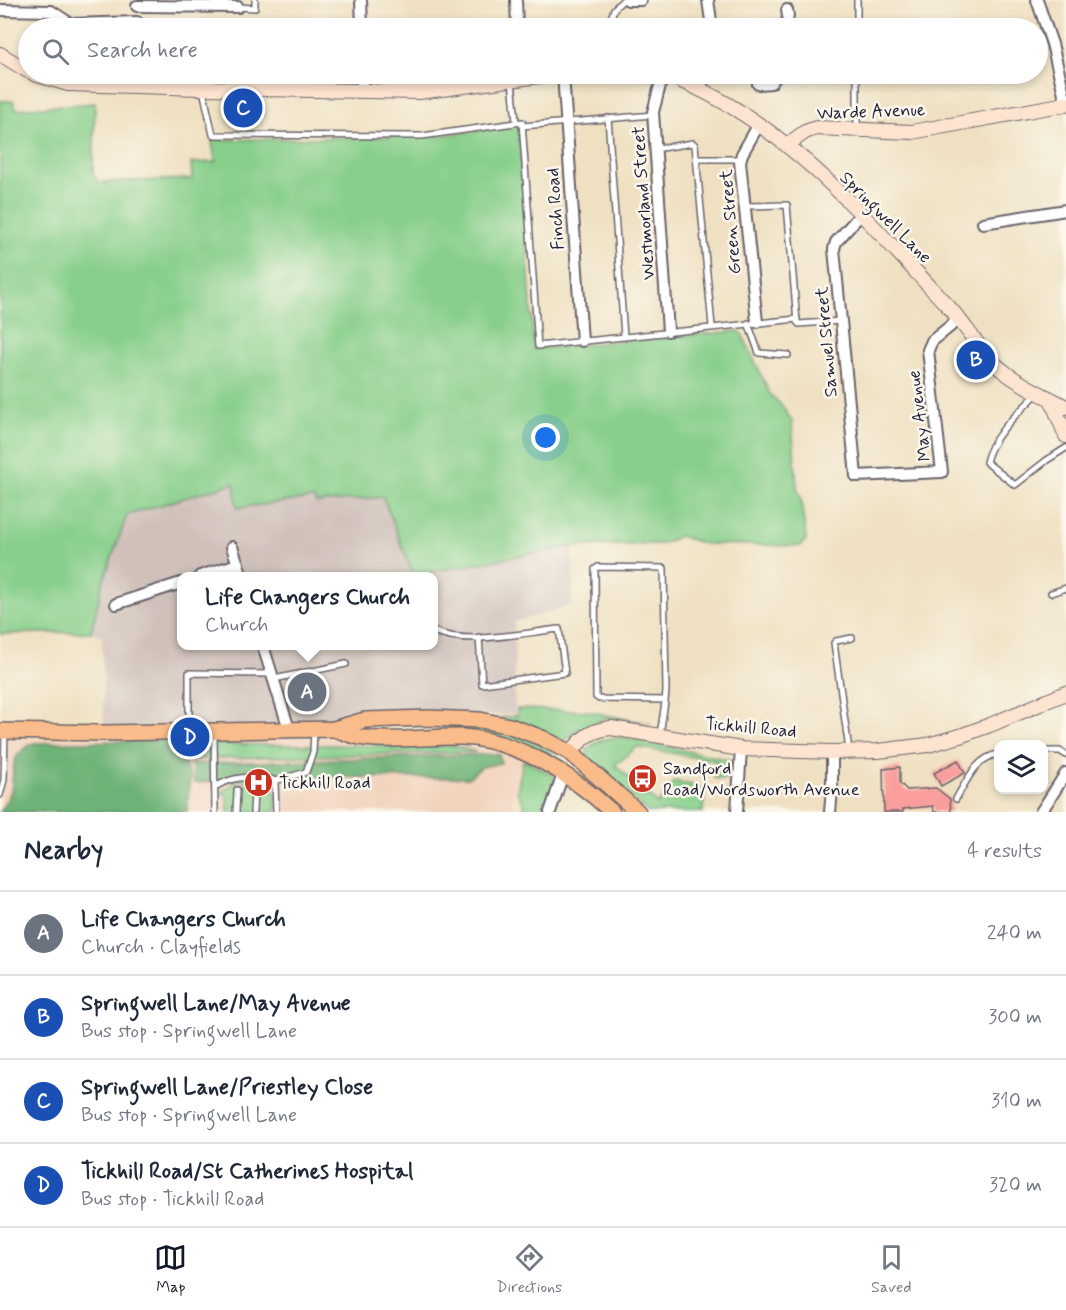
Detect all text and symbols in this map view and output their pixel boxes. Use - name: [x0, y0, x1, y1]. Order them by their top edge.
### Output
- search box: [18, 18, 1048, 84]
- icon: search: [39, 35, 72, 68]
- text: Search here: [87, 37, 198, 65]
- pin: C: [224, 86, 262, 130]
- street label: Warde Avenue: [816, 98, 926, 126]
- street label: Westmorland Street: [627, 125, 661, 281]
- street label: Springwell Lane: [833, 166, 937, 270]
- street label: Finch Road: [541, 167, 571, 251]
- street label: Green Street: [714, 168, 748, 276]
- street label: Samuel Street: [810, 285, 844, 398]
- pin: B: [956, 338, 996, 382]
- street label: May Avenue: [902, 369, 937, 463]
- your location: [531, 423, 560, 452]
- popup: [177, 572, 438, 650]
- text: Life Changers Church: [205, 584, 410, 612]
- text: Church: [205, 612, 268, 639]
- pin: A: [288, 670, 326, 714]
- street label: Tickhill Road: [704, 712, 798, 744]
- pin: D: [170, 714, 210, 760]
- map controls: [994, 740, 1048, 794]
- button: layers: [994, 740, 1048, 794]
- place label: Sandford Road/Wordsworth Avenue: [663, 757, 860, 802]
- bus stop icon: Sandford Road/Wordsworth Avenue: [626, 762, 658, 794]
- hospital icon: Tickhill Road: [242, 766, 274, 798]
- place label: Tickhill Road: [279, 771, 371, 795]
- text: Nearby: [24, 834, 103, 868]
- text: 4 results: [967, 838, 1042, 865]
- text: Life Changers Church: [81, 906, 286, 934]
- text: A: [37, 920, 50, 947]
- text: 240 m: [987, 920, 1042, 947]
- text: Church · Clayfields: [81, 934, 241, 961]
- text: Springwell Lane/May Avenue: [81, 990, 351, 1018]
- text: B: [37, 1004, 50, 1031]
- text: 300 m: [988, 1004, 1042, 1031]
- text: Bus stop · Springwell Lane: [81, 1018, 297, 1045]
- text: Springwell Lane/Priestley Close: [81, 1074, 373, 1102]
- text: C: [36, 1088, 51, 1115]
- text: 310 m: [991, 1088, 1042, 1115]
- text: Bus stop · Springwell Lane: [81, 1102, 297, 1129]
- text: Tickhill Road/St Catherines Hospital: [81, 1158, 413, 1186]
- text: D: [37, 1172, 50, 1199]
- text: 320 m: [989, 1172, 1042, 1199]
- text: Bus stop · Tickhill Road: [81, 1186, 264, 1213]
- tab: Map: [154, 1241, 187, 1298]
- tab: Directions: [496, 1241, 562, 1298]
- tab: Saved: [871, 1241, 912, 1298]

